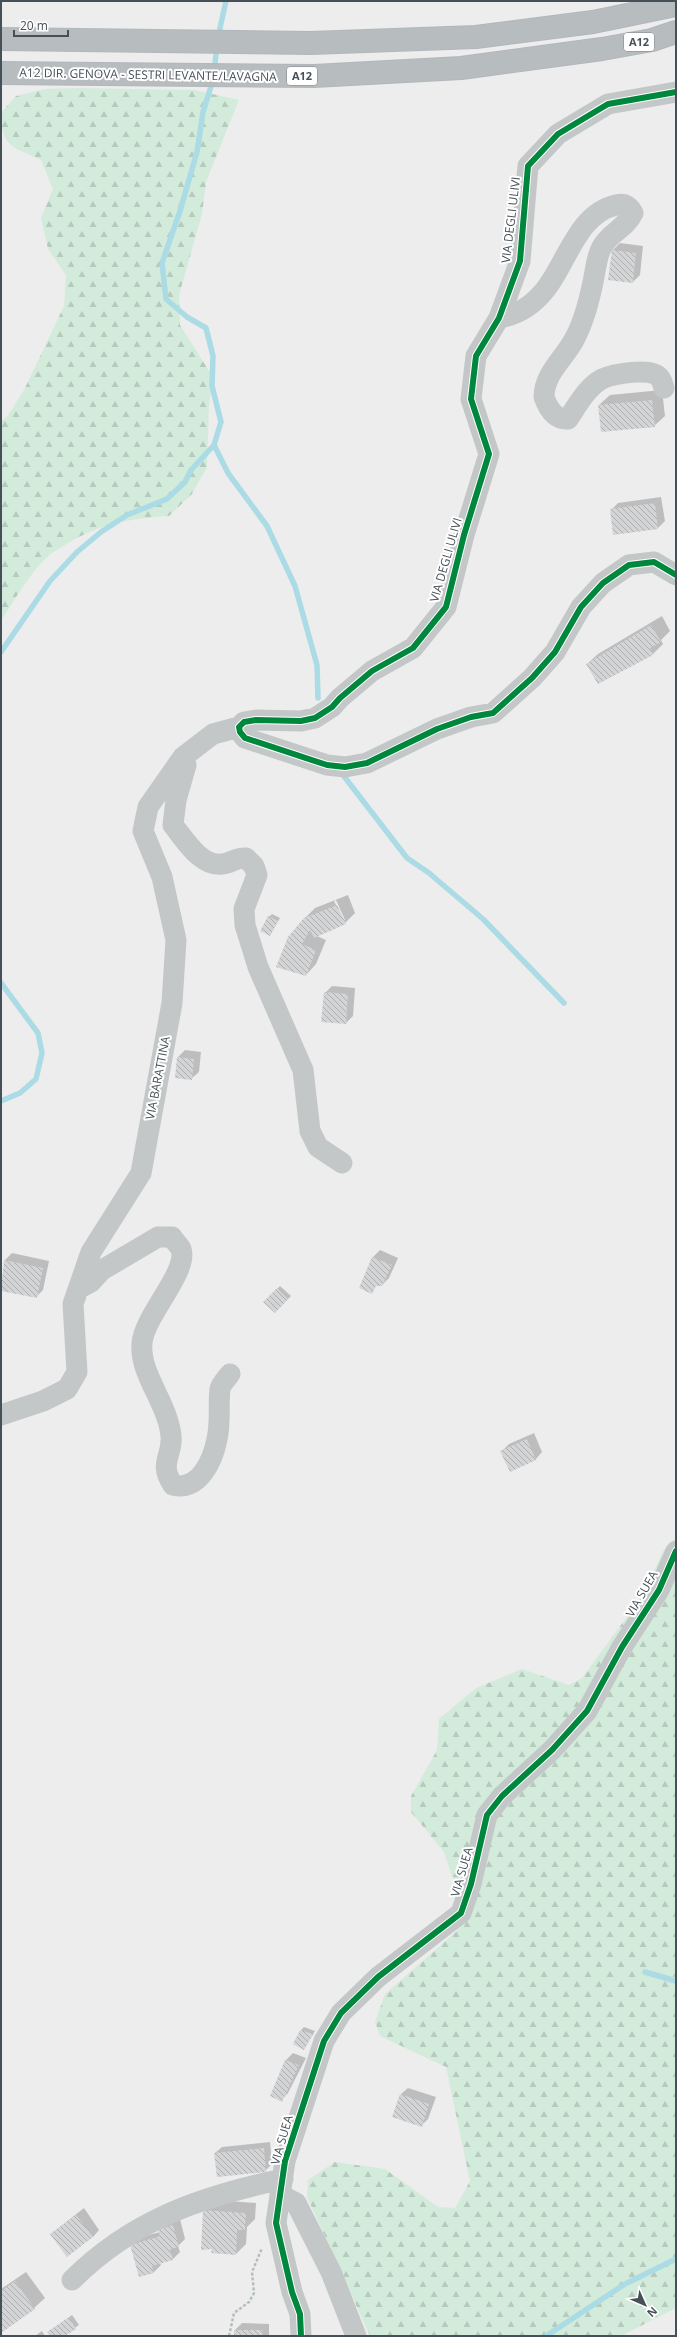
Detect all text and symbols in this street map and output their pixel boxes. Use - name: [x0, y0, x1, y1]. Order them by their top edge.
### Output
- scale bar: [14, 12, 68, 38]
- text: 20 m: [20, 17, 48, 34]
- road number: A12: [624, 33, 654, 51]
- street label: A12 DIR. GENOVA - SESTRI LEVANTE/LAVAGNA: [19, 64, 277, 85]
- road number: A12: [287, 67, 317, 85]
- street label: VIA DEGLI ULIVI: [497, 176, 524, 264]
- street label: VIA DEGLI ULIVI: [425, 516, 466, 604]
- street label: VIA BARATTINA: [141, 1034, 174, 1121]
- street label: VIA SUEA: [622, 1567, 662, 1620]
- street label: VIA SUEA: [446, 1845, 477, 1899]
- street label: VIA SUEA: [266, 2113, 297, 2167]
- north arrow: [625, 2285, 665, 2325]
- text: N: [644, 2304, 661, 2321]

